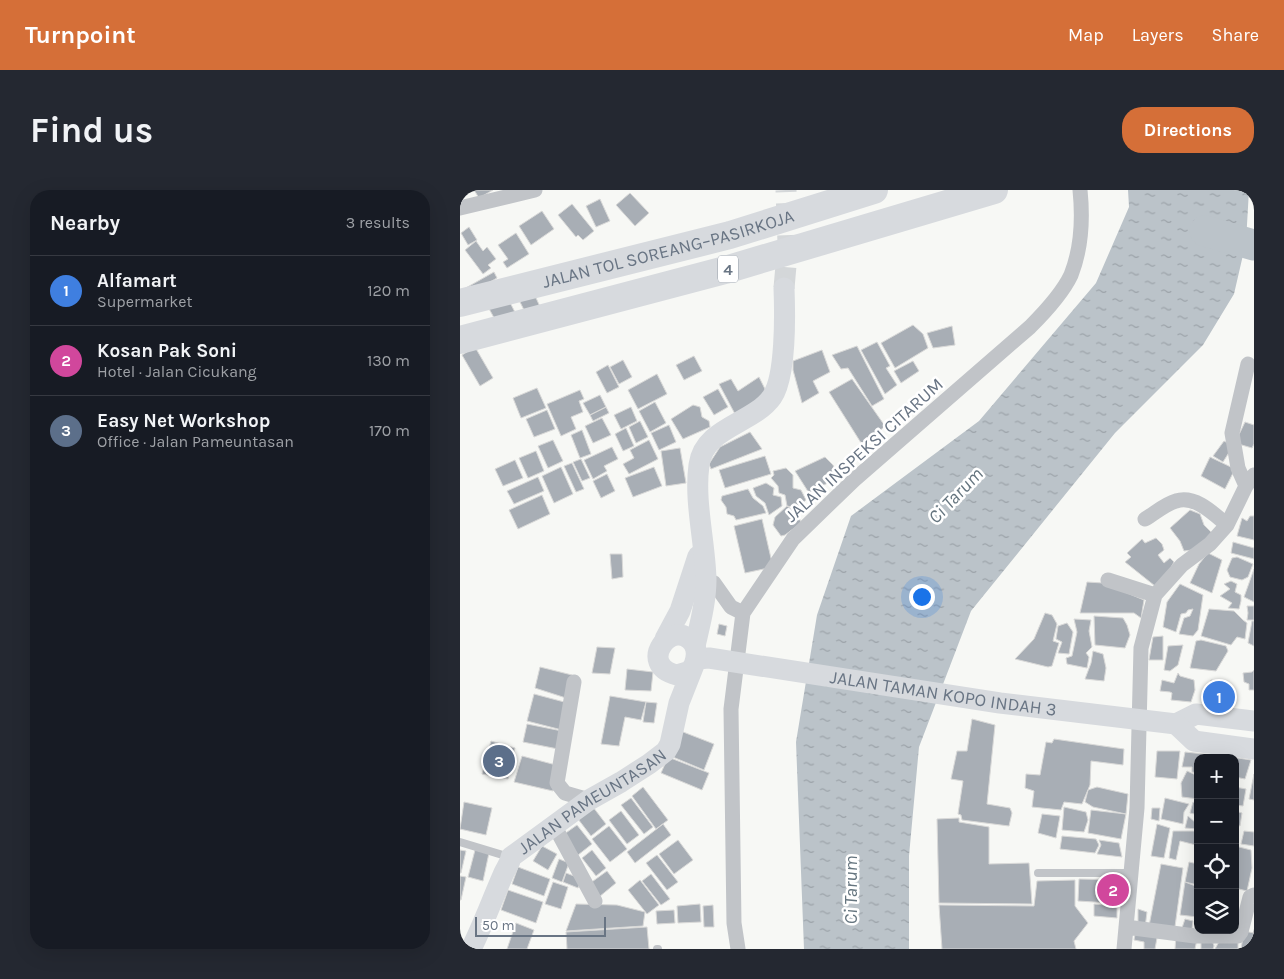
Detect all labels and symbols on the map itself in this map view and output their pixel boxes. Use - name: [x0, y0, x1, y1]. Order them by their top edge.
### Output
- street label: JALAN TOL SOREANG–PASIRKOJA: [540, 205, 797, 293]
- road number: 4: [718, 256, 738, 282]
- street label: JALAN INSPEKSI CITARUM: [780, 373, 948, 527]
- water label: Ci Tarum: [924, 463, 988, 528]
- your location: [909, 584, 935, 610]
- street label: JALAN TAMAN KOPO INDAH 3: [828, 666, 1058, 721]
- pin: 1: [1203, 678, 1235, 716]
- pin: 3: [483, 742, 515, 780]
- street label: JALAN PAMEUNTASAN: [514, 744, 671, 859]
- water label: Ci Tarum: [840, 855, 862, 925]
- pin: 2: [1097, 871, 1129, 909]
- scale bar: [475, 914, 606, 937]

